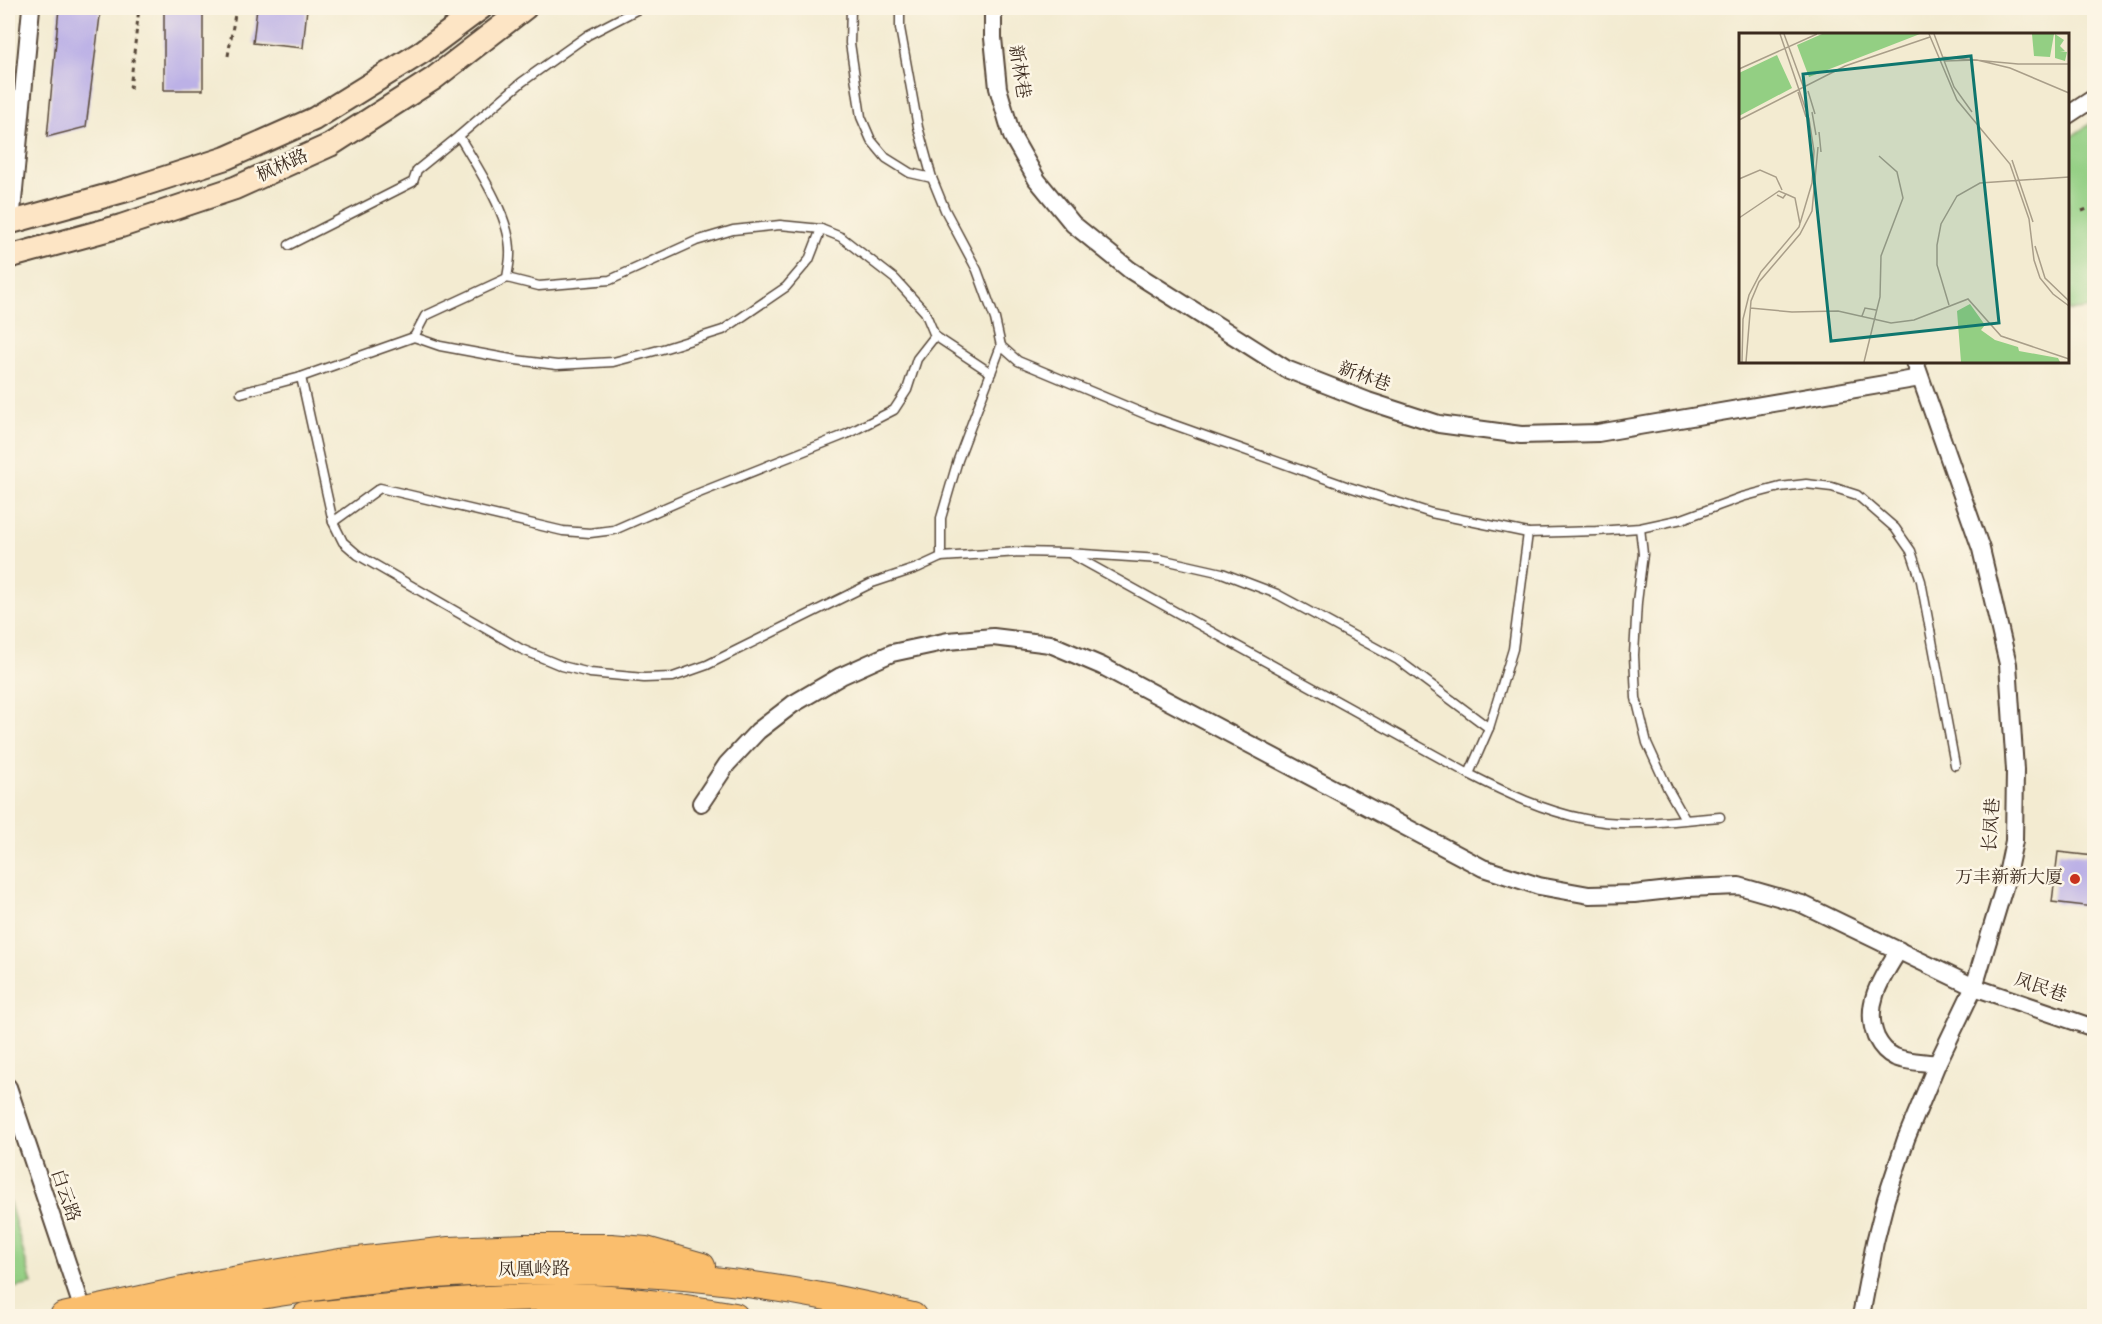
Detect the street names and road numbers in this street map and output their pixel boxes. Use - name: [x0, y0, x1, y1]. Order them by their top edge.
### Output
- street label: 新林巷: [1001, 43, 1035, 101]
- street label: 枫林路: [253, 144, 313, 190]
- street label: 新林巷: [1334, 357, 1394, 399]
- street label: 长凤巷: [1978, 797, 2008, 853]
- street label: 凤民巷: [2010, 968, 2070, 1010]
- street label: 白云路: [43, 1166, 85, 1226]
- street label: 凤凰岭路: [498, 1257, 570, 1285]

